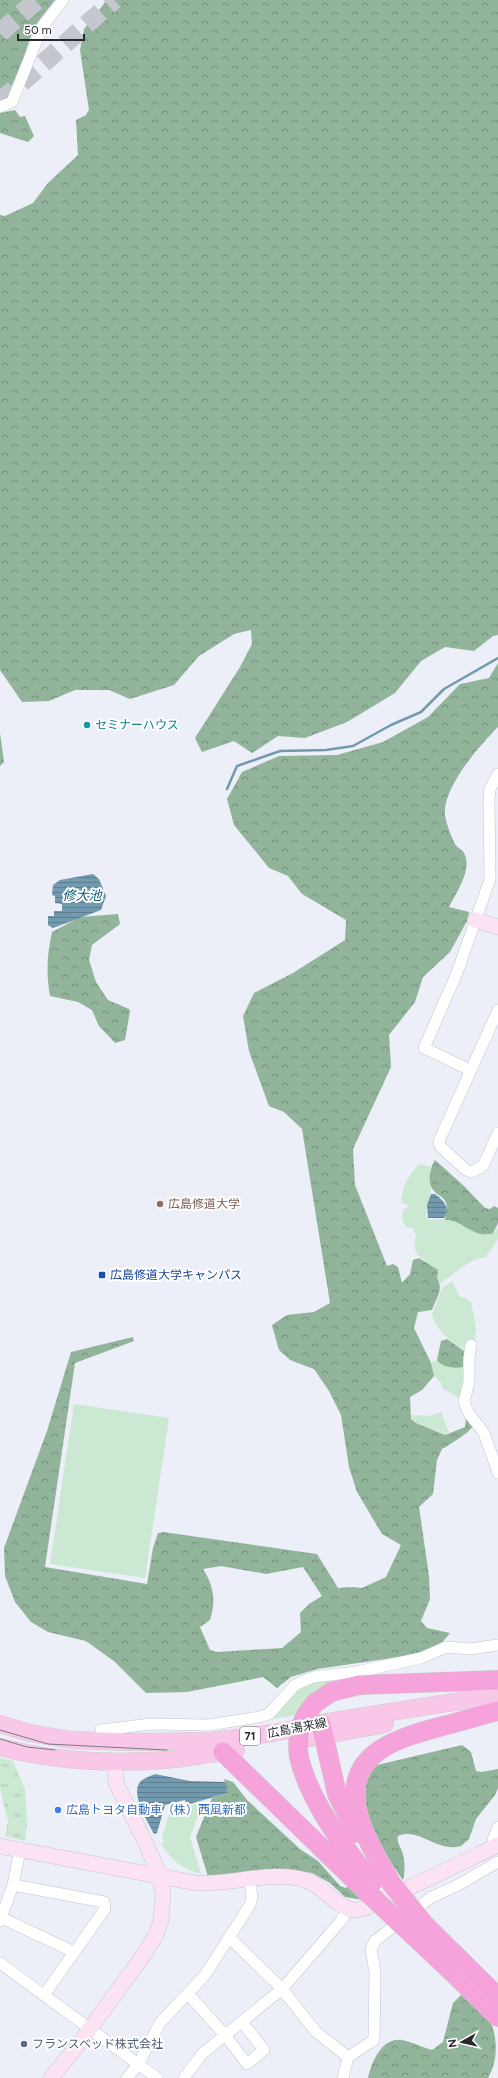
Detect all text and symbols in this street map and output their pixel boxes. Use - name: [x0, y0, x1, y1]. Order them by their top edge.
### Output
- scale bar: [18, 16, 84, 42]
- text: 50 m: [24, 23, 52, 37]
- place label: セミナーハウス: [95, 718, 179, 732]
- marker: セミナーハウス: [82, 720, 92, 730]
- water label: 修大池: [62, 888, 103, 903]
- place label: 広島修道大学: [168, 1197, 240, 1211]
- marker: 広島修道大学: [155, 1199, 165, 1209]
- place label: 広島修道大学キャンパス: [110, 1268, 242, 1282]
- marker: 広島修道大学キャンパス: [97, 1270, 107, 1280]
- street label: 広島湯来線: [266, 1715, 328, 1741]
- road number: 71: [240, 1727, 260, 1745]
- place label: 広島トヨタ自動車（株）西風新都: [66, 1803, 246, 1817]
- marker: 広島トヨタ自動車（株）西風新都: [53, 1805, 63, 1815]
- north arrow: [442, 2022, 482, 2062]
- place label: フランスベッド株式会社: [32, 2037, 163, 2051]
- text: N: [446, 2038, 460, 2048]
- marker: フランスベッド株式会社: [19, 2039, 29, 2049]

